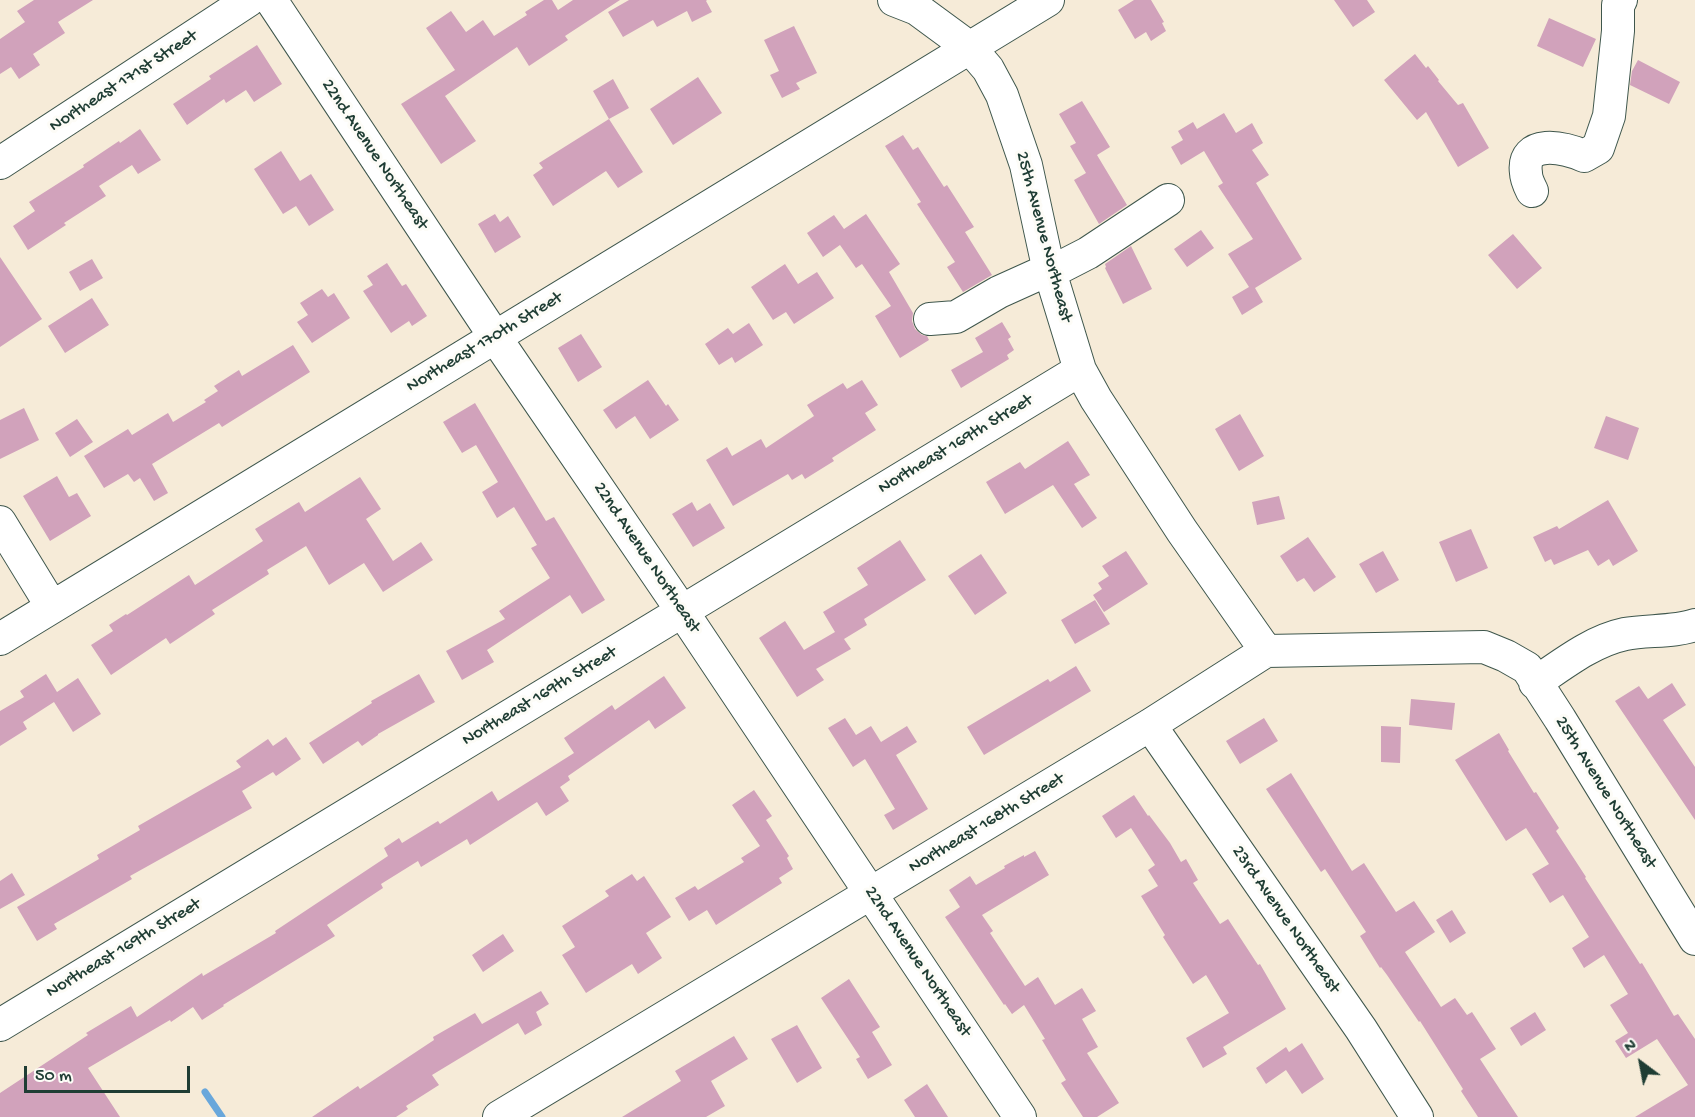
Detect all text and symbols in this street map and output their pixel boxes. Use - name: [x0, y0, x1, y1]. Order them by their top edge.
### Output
- street label: Northeast 171st Street: [46, 26, 202, 138]
- street label: 22nd Avenue Northeast: [316, 76, 432, 234]
- street label: 25th Avenue Northeast: [1010, 149, 1076, 325]
- street label: Northeast 170th Street: [403, 288, 567, 398]
- street label: Northeast 169th Street: [875, 390, 1037, 500]
- street label: 22nd Avenue Northeast: [588, 479, 704, 637]
- street label: Northeast 169th Street: [459, 642, 621, 752]
- street label: 25th Avenue Northeast: [1549, 713, 1661, 873]
- street label: Northeast 168th Street: [905, 769, 1069, 879]
- street label: 23rd Avenue Northeast: [1226, 842, 1344, 998]
- street label: 22nd Avenue Northeast: [859, 883, 975, 1041]
- street label: Northeast 169th Street: [43, 894, 205, 1004]
- north arrow: [1611, 1033, 1671, 1093]
- text: N: [1622, 1036, 1641, 1058]
- scale bar: [27, 1054, 194, 1092]
- text: 50 m: [35, 1066, 72, 1087]

